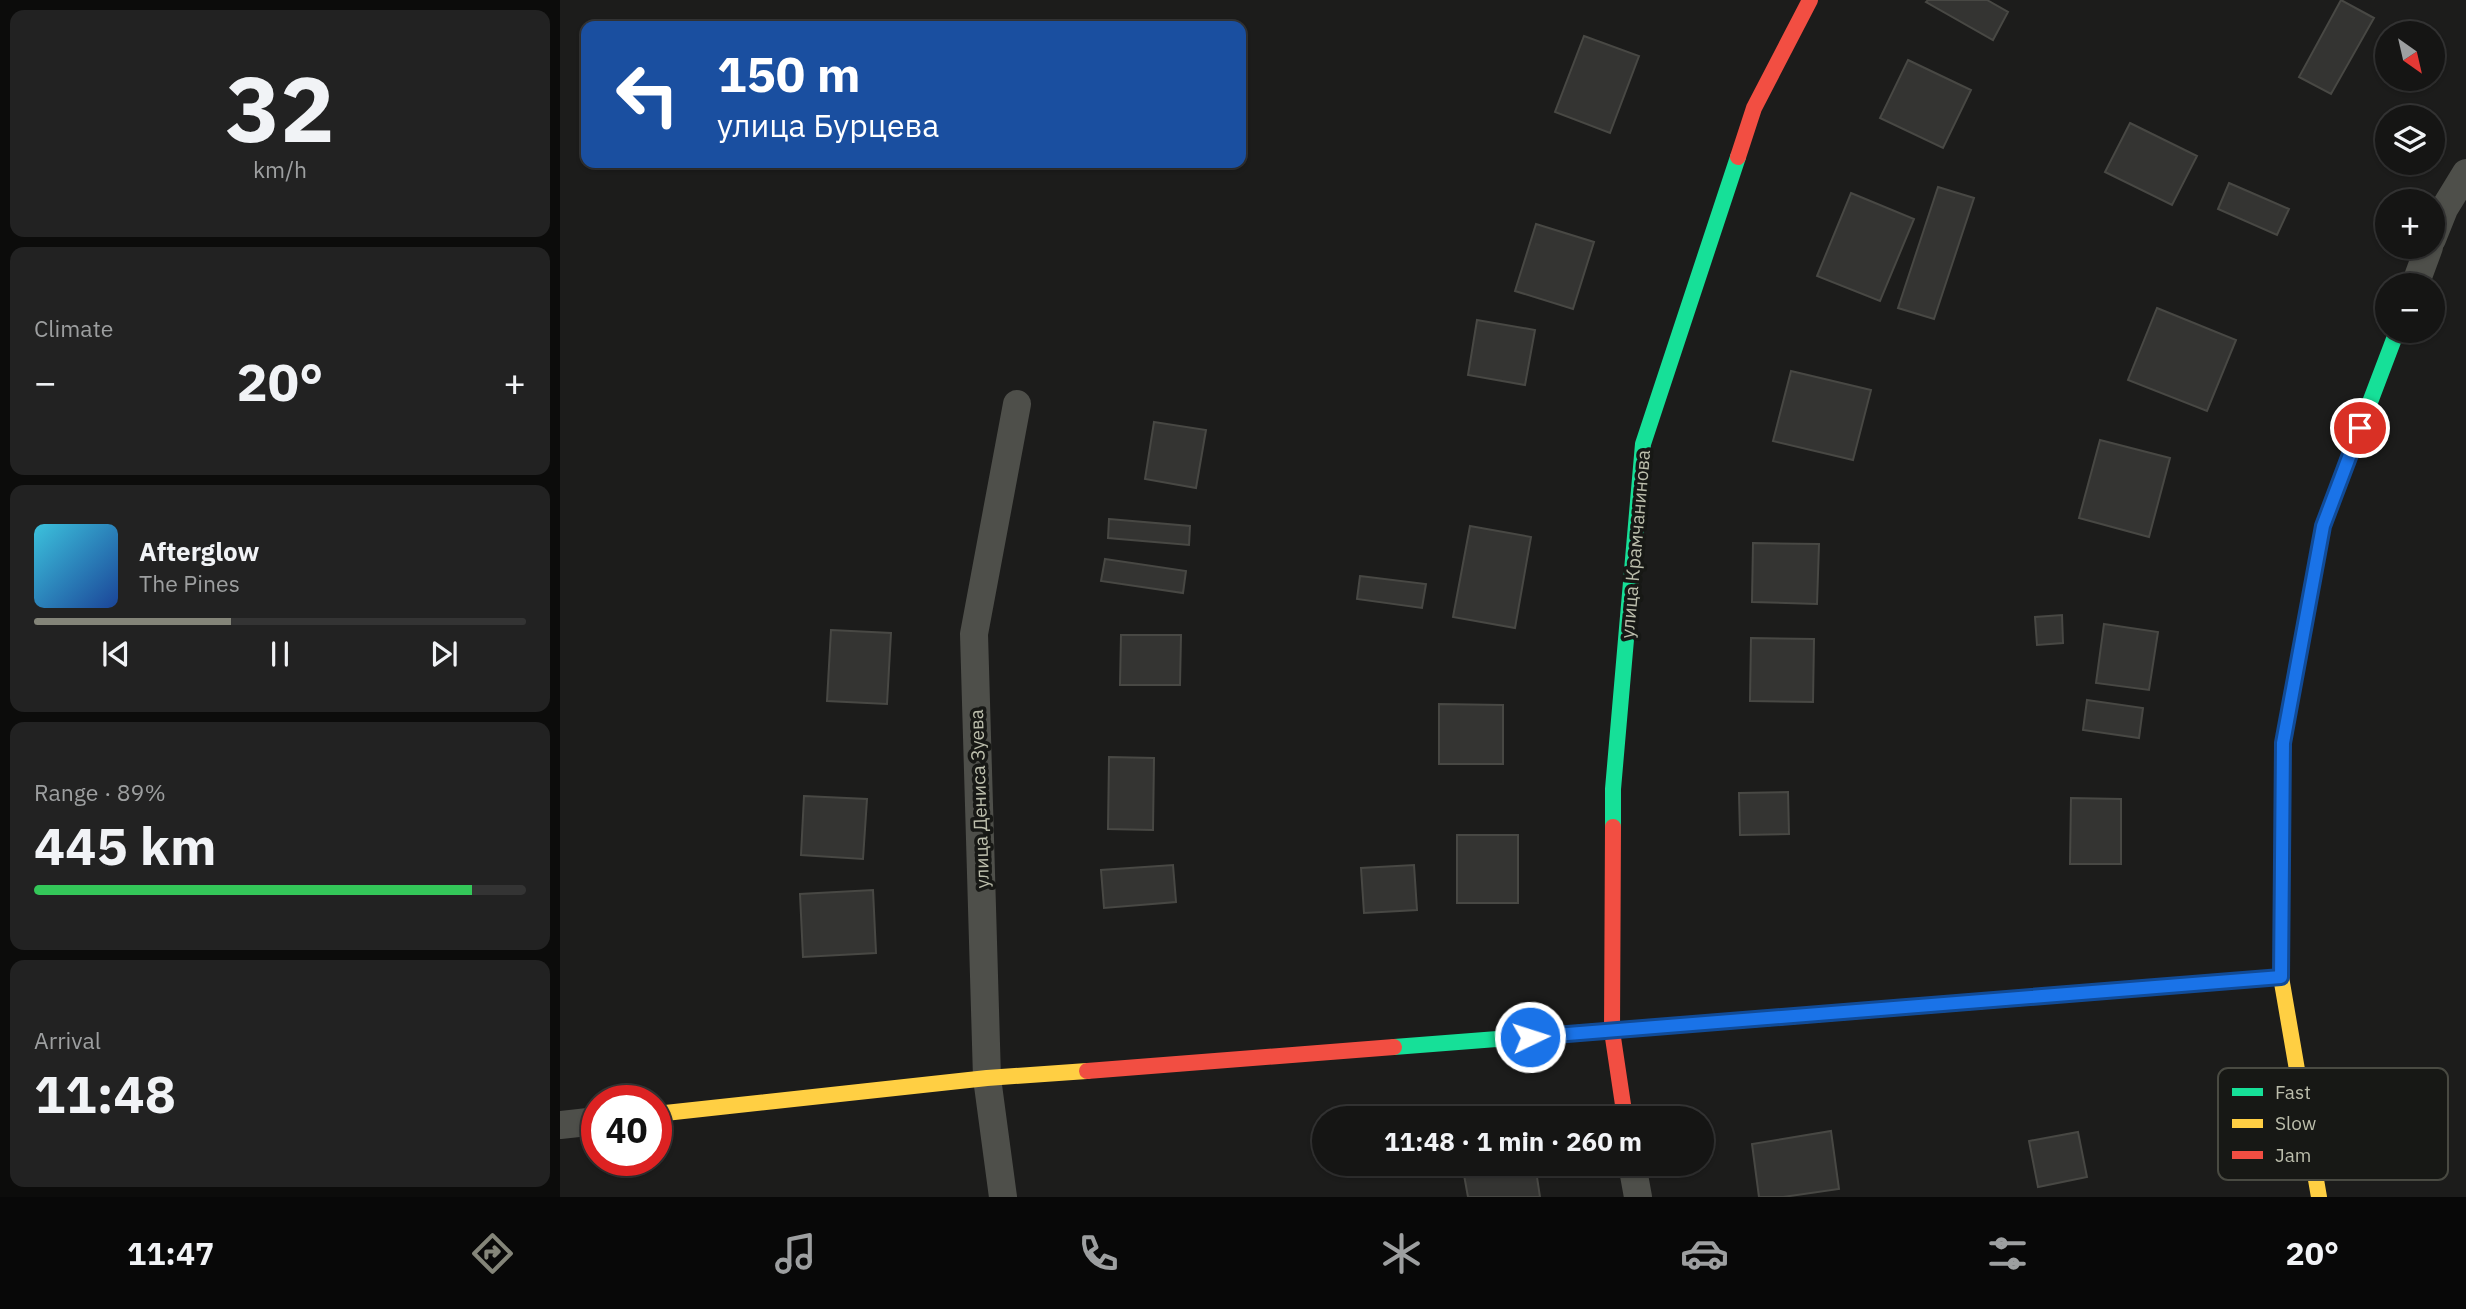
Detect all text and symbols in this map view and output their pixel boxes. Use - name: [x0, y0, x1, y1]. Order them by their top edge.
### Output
- north arrow: [2375, 21, 2445, 91]
- map controls: [2375, 21, 2445, 343]
- text: 150 m: [717, 42, 861, 105]
- text: 32: [225, 49, 335, 167]
- icon: left: [602, 49, 693, 140]
- text: улица Бурцева: [717, 104, 939, 146]
- button: layers: [2375, 105, 2445, 175]
- text: km/h: [253, 154, 307, 184]
- button: +: [2375, 189, 2445, 259]
- button: −: [2375, 273, 2445, 343]
- text: Climate: [34, 313, 113, 343]
- text: 20°: [237, 348, 323, 415]
- text: −: [34, 357, 57, 406]
- text: +: [503, 357, 526, 406]
- pin: [2330, 398, 2390, 458]
- icon: arrive: [2341, 409, 2379, 447]
- street label: улица Крамчанинова: [1615, 449, 1655, 639]
- text: Afterglow: [139, 534, 259, 568]
- text: The Pines: [139, 568, 240, 598]
- icon: previous: [97, 635, 135, 673]
- icon: pause: [261, 635, 299, 673]
- icon: next: [425, 635, 463, 673]
- street label: улица Дениса Зуева: [964, 709, 994, 889]
- text: Range · 89%: [34, 777, 166, 807]
- text: 445 km: [34, 812, 216, 879]
- position arrow: [1493, 1000, 1567, 1074]
- text: Arrival: [34, 1025, 101, 1055]
- text: 11:48: [34, 1060, 176, 1127]
- legend: [2218, 1068, 2448, 1180]
- text: Fast: [2275, 1080, 2311, 1104]
- speed limit sign: 40: [581, 1085, 672, 1176]
- text: Slow: [2275, 1111, 2316, 1135]
- text: 11:48 · 1 min · 260 m: [1384, 1124, 1642, 1158]
- text: Jam: [2275, 1143, 2311, 1167]
- icon: directions: [468, 1229, 517, 1278]
- icon: music: [771, 1229, 820, 1278]
- icon: phone: [1074, 1229, 1123, 1278]
- icon: climate: [1377, 1229, 1426, 1278]
- icon: car: [1680, 1229, 1729, 1278]
- icon: filters: [1983, 1229, 2032, 1278]
- text: 11:47: [127, 1232, 214, 1274]
- text: 20°: [2286, 1232, 2339, 1274]

